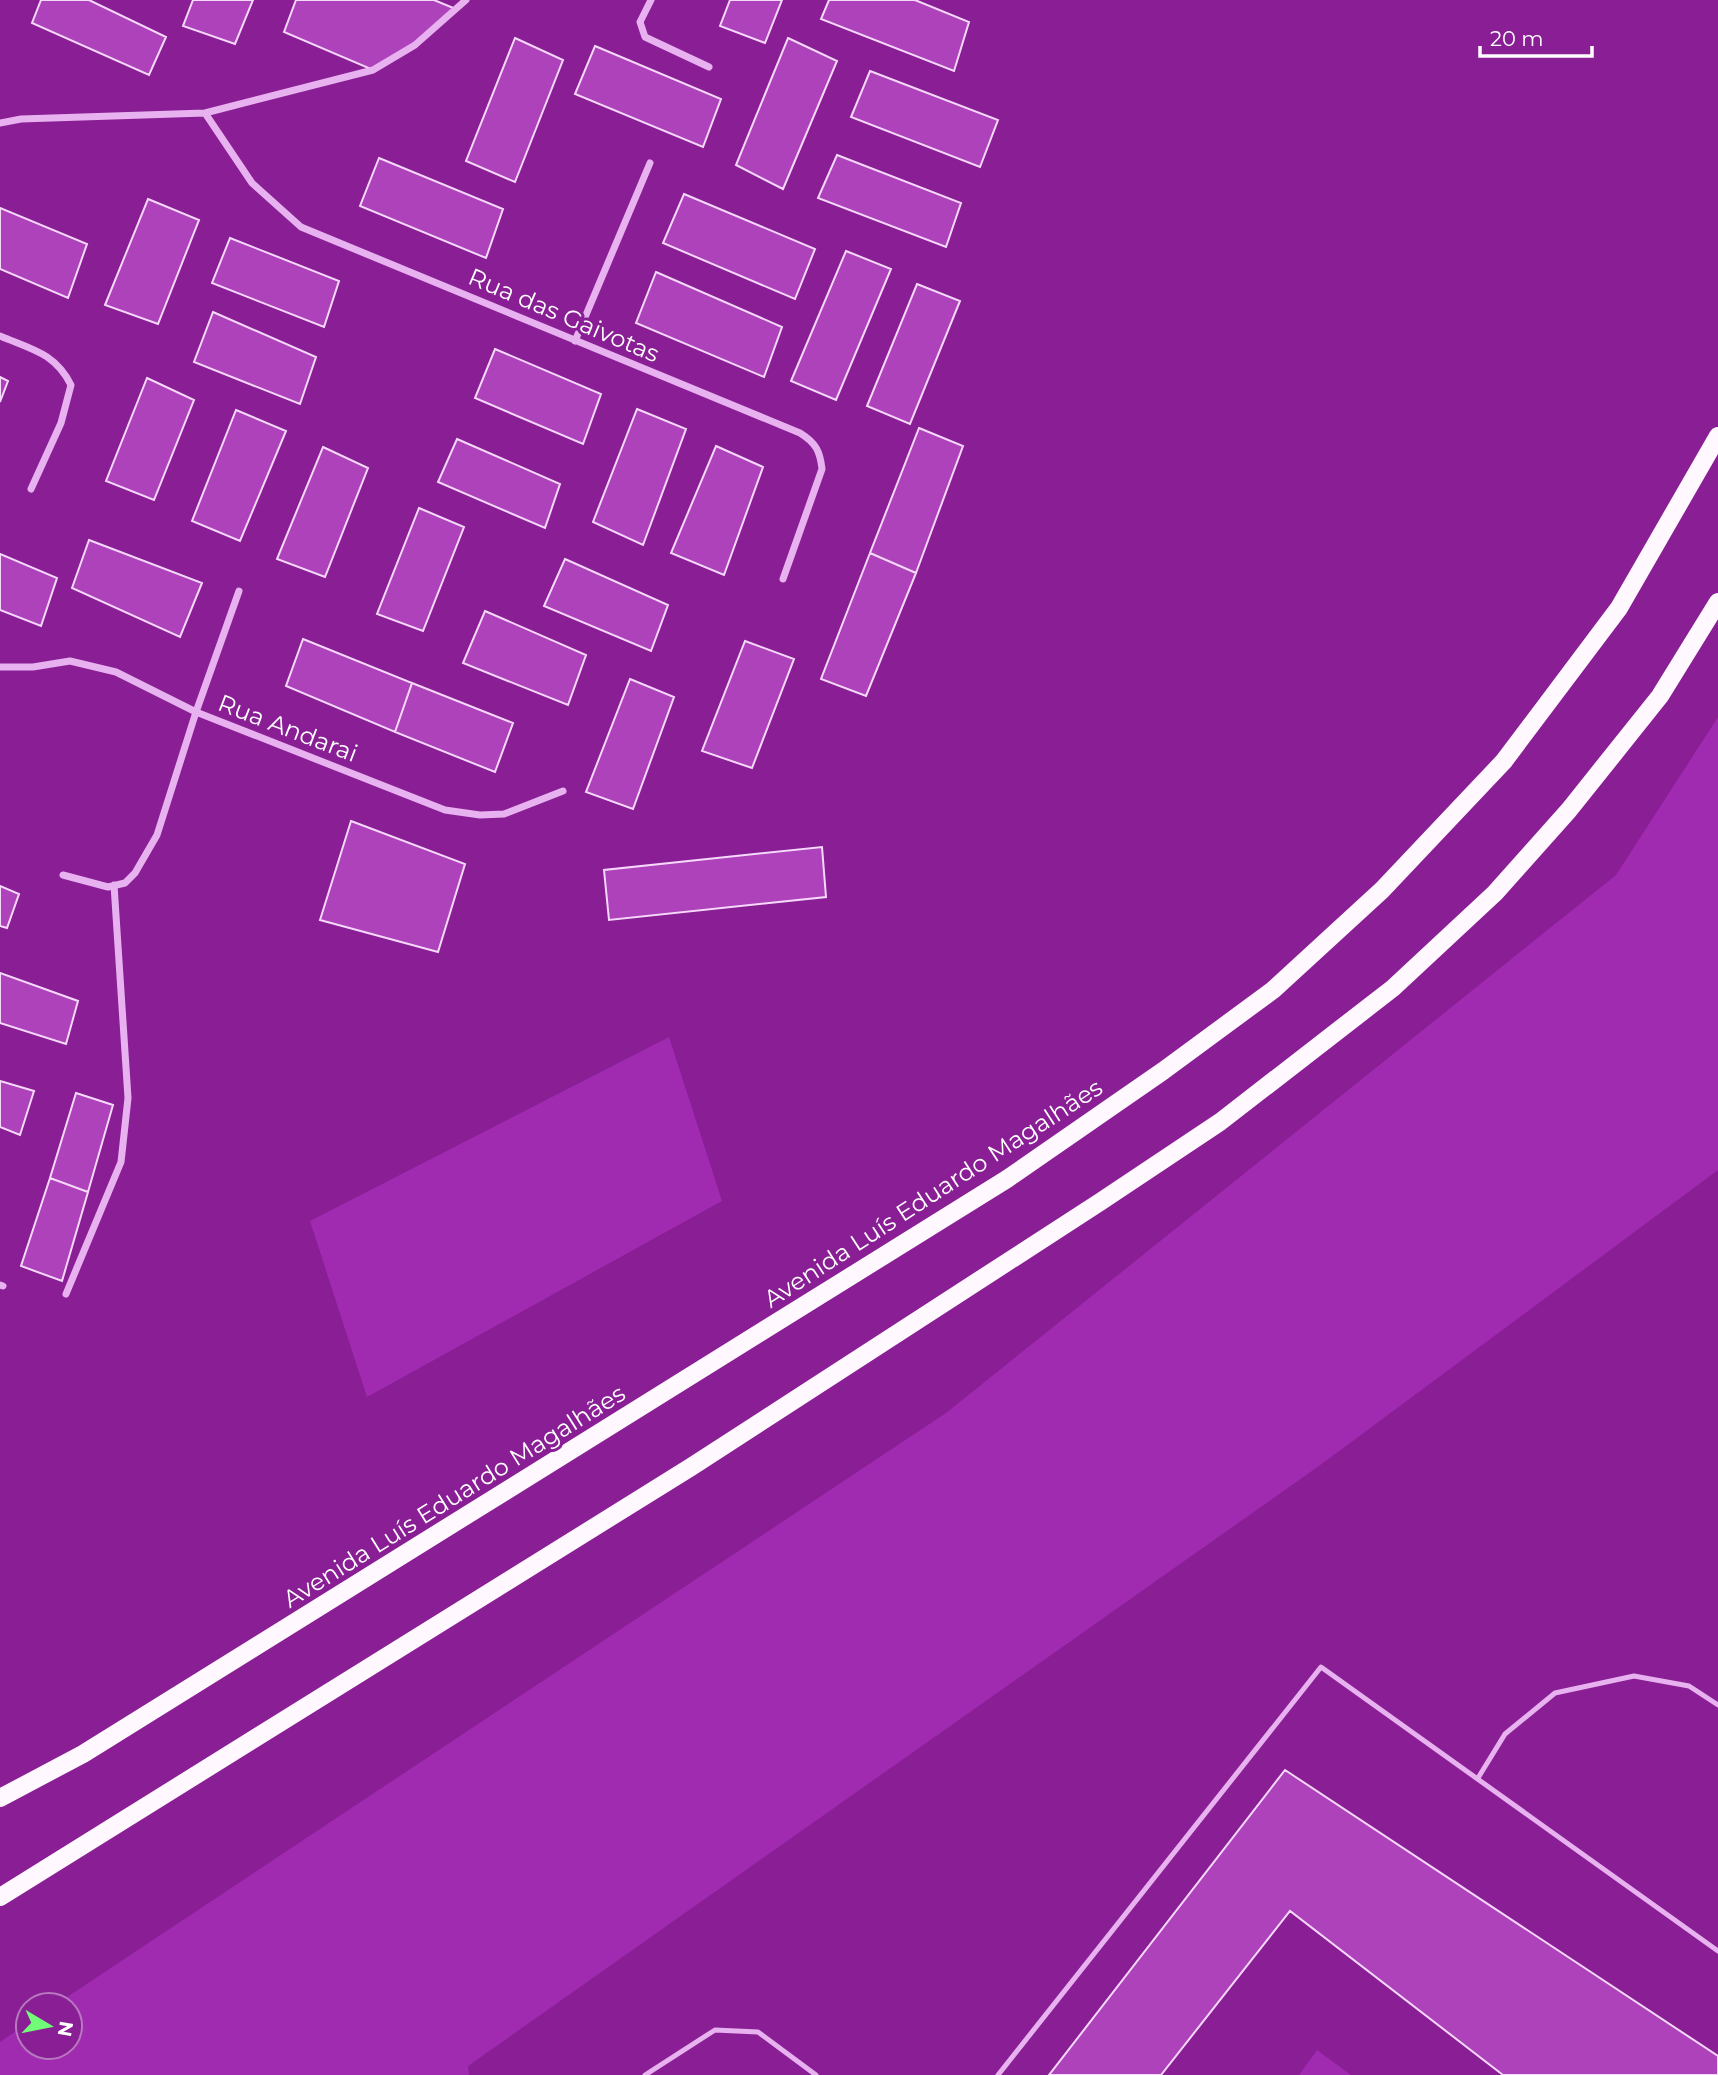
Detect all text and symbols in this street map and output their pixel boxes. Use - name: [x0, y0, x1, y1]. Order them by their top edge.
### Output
- scale bar: [1480, 14, 1592, 58]
- text: 20 m: [1490, 26, 1544, 51]
- street label: Rua das Gaivotas: [464, 262, 664, 368]
- street label: Rua Andarai: [214, 688, 362, 768]
- street label: Avenida Luís Eduardo Magalhães: [758, 1073, 1108, 1313]
- street label: Avenida Luís Eduardo Magalhães: [278, 1378, 630, 1614]
- north arrow: [14, 1991, 84, 2061]
- text: N: [53, 2019, 78, 2038]

